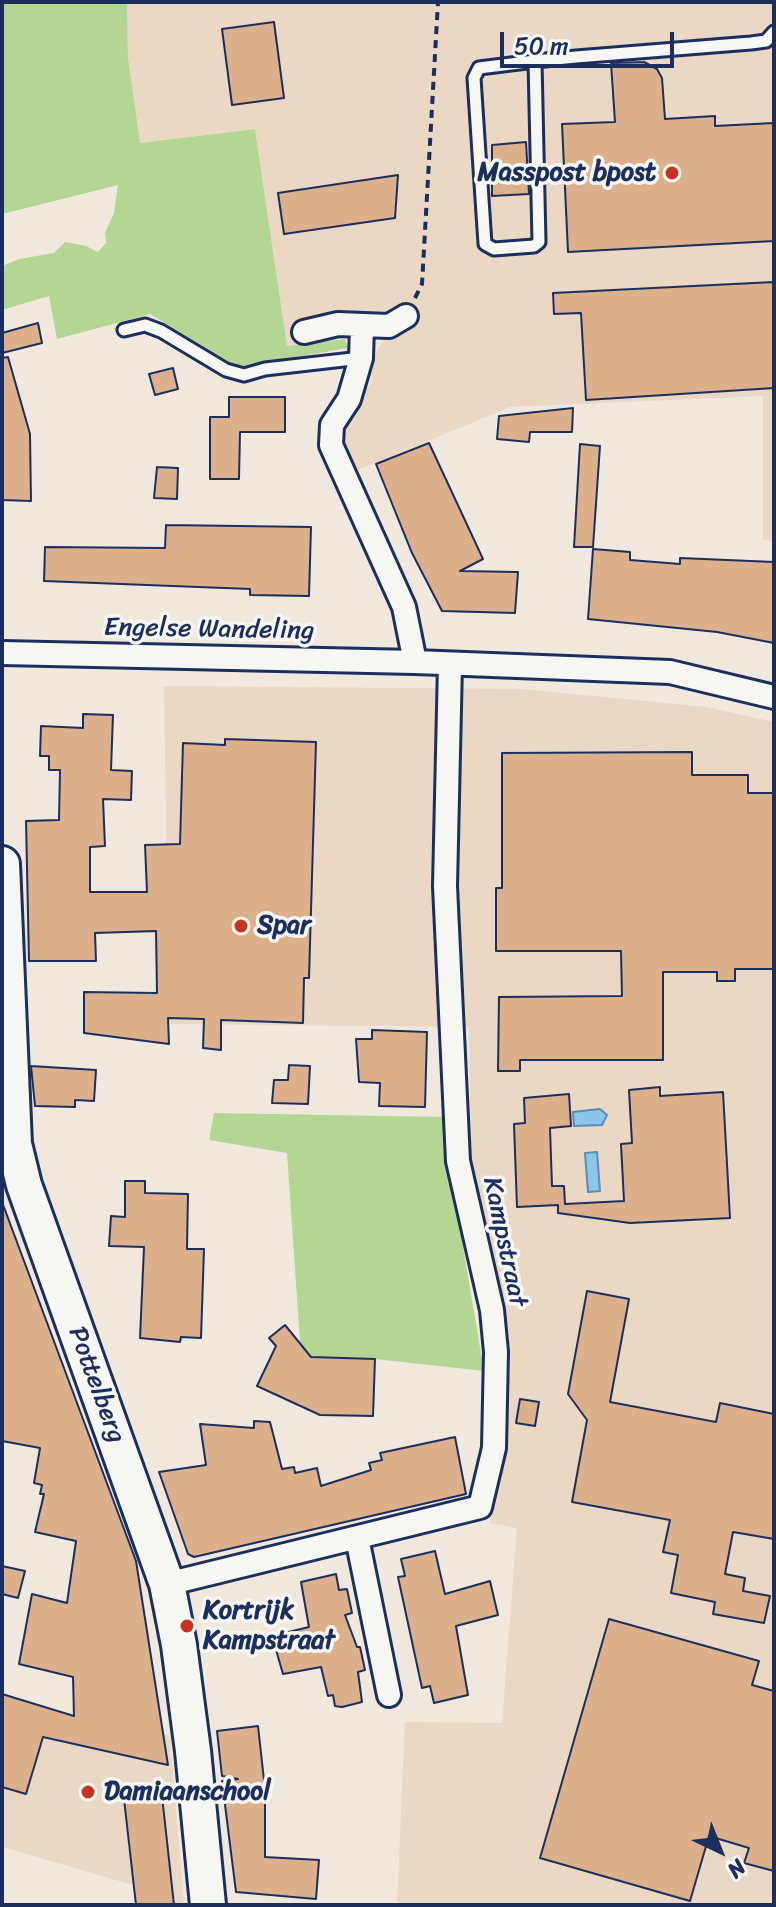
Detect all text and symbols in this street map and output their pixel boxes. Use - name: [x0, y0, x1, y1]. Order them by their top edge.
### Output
- scale bar: [504, 16, 678, 66]
- text: 50 m: [514, 25, 569, 67]
- place label: Masspost bpost: [478, 157, 656, 189]
- marker: Masspost bpost: [663, 164, 681, 182]
- street label: Engelse Wandeling: [104, 613, 314, 647]
- place label: Spar: [257, 910, 311, 942]
- marker: Spar: [232, 917, 250, 935]
- street label: Kampstraat: [475, 1174, 533, 1310]
- street label: Pottelberg: [61, 1323, 131, 1447]
- place label: Kortrijk Kampstraat: [203, 1595, 335, 1656]
- marker: Kortrijk Kampstraat: [178, 1617, 196, 1635]
- place label: Damiaanschool: [104, 1776, 271, 1808]
- marker: Damiaanschool: [79, 1783, 97, 1801]
- north arrow: [680, 1811, 760, 1891]
- text: N: [718, 1849, 756, 1888]

